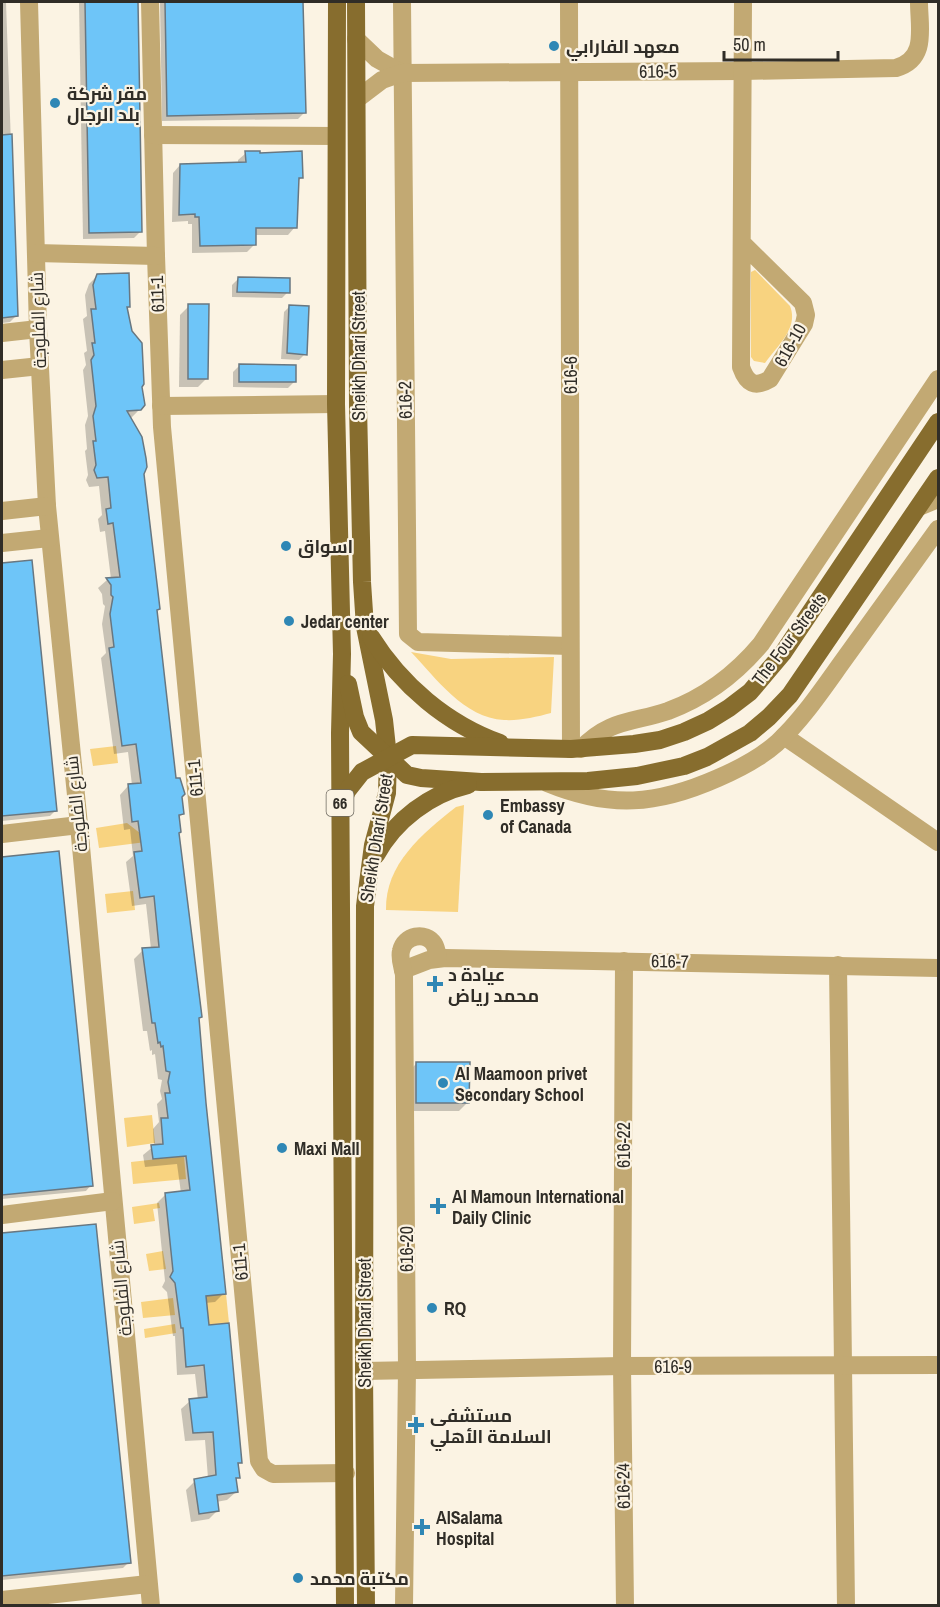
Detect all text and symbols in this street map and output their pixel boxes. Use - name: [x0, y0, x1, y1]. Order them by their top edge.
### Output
- scale bar: [724, 24, 838, 62]
- text: 50 m: [733, 32, 766, 57]
- place label: معهد الفارابي: [566, 34, 680, 62]
- marker: معهد الفارابي: [547, 39, 561, 53]
- street label: 616-5: [639, 58, 677, 84]
- place label: مقر شركة بلد الرجال: [67, 81, 147, 127]
- marker: مقر شركة بلد الرجال: [48, 96, 62, 110]
- street label: شارع الفلوجة: [24, 271, 52, 369]
- street label: 611-1: [144, 274, 170, 313]
- street label: Sheikh Dhari Street: [346, 291, 371, 421]
- street label: 616-10: [768, 319, 812, 371]
- street label: 616-6: [558, 356, 583, 394]
- street label: 616-2: [392, 381, 418, 419]
- place label: اسواق: [298, 534, 353, 559]
- marker: اسواق: [279, 539, 293, 553]
- street label: The Four Streets: [746, 588, 832, 690]
- place label: Jedar center: [301, 609, 389, 634]
- marker: Jedar center: [282, 614, 296, 628]
- street label: شارع الفلوجة: [59, 755, 93, 853]
- street label: 611-1: [181, 758, 209, 797]
- street label: Sheikh Dhari Street: [354, 772, 398, 904]
- road number: 66: [326, 790, 354, 816]
- place label: Embassy of Canada: [500, 793, 572, 839]
- marker: Embassy of Canada: [481, 808, 495, 822]
- street label: 616-7: [651, 948, 689, 974]
- place label: عيادة د محمد رياض: [448, 962, 539, 1008]
- marker: عيادة د محمد رياض: [426, 975, 444, 993]
- place label: Al Maamoon privet Secondary School: [455, 1061, 587, 1107]
- marker: Al Maamoon privet Secondary School: [436, 1076, 450, 1090]
- street label: 616-22: [611, 1122, 636, 1168]
- place label: Maxi Mall: [294, 1136, 360, 1161]
- marker: Maxi Mall: [275, 1141, 289, 1155]
- place label: Al Mamoun International Daily Clinic: [452, 1184, 624, 1230]
- marker: Al Mamoun International Daily Clinic: [429, 1197, 447, 1215]
- street label: 616-20: [394, 1226, 419, 1272]
- street label: شارع الفلوجة: [104, 1239, 138, 1337]
- street label: 611-1: [226, 1242, 254, 1281]
- street label: Sheikh Dhari Street: [352, 1258, 377, 1388]
- place label: RQ: [444, 1296, 466, 1321]
- marker: RQ: [425, 1301, 439, 1315]
- street label: 616-9: [654, 1354, 692, 1379]
- place label: مستشفى السلامة الأهلي: [430, 1403, 552, 1452]
- marker: مستشفى السلامة الأهلي: [407, 1416, 425, 1434]
- street label: 616-24: [610, 1463, 636, 1509]
- place label: AlSalama Hospital: [436, 1505, 503, 1551]
- marker: AlSalama Hospital: [413, 1518, 431, 1536]
- place label: مكتبة محمد: [310, 1566, 409, 1591]
- marker: مكتبة محمد: [291, 1571, 305, 1585]

